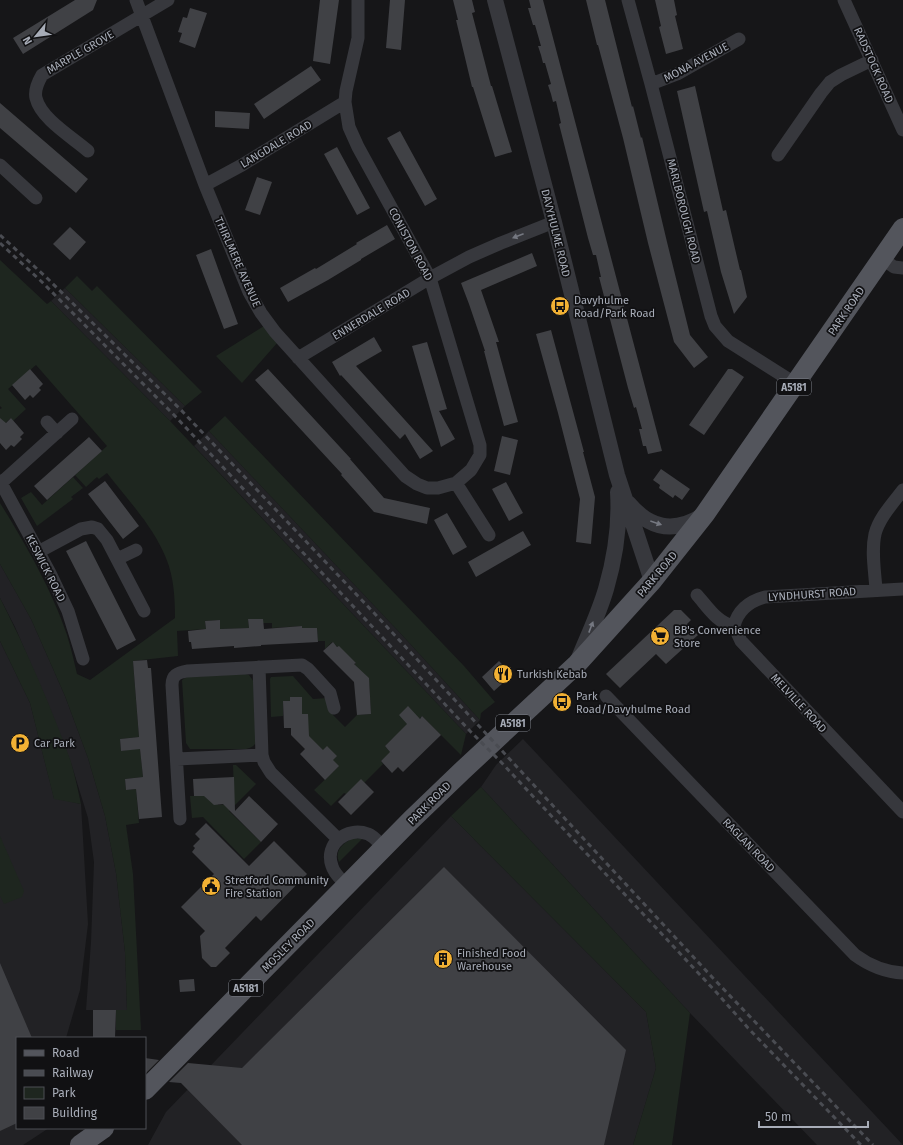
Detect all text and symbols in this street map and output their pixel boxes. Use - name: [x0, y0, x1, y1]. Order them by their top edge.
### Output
- north arrow: [16, 16, 56, 56]
- street label: RADSTOCK ROAD: [851, 25, 896, 105]
- street label: MARPLE GROVE: [44, 28, 116, 77]
- text: N: [20, 34, 35, 47]
- street label: MONA AVENUE: [662, 40, 731, 85]
- street label: LANGDALE ROAD: [238, 118, 314, 171]
- street label: MARLBOROUGH ROAD: [664, 157, 703, 265]
- street label: DAVYHULME ROAD: [538, 188, 573, 278]
- street label: CONISTON ROAD: [386, 205, 435, 283]
- street label: THIRLMERE AVENUE: [212, 215, 263, 309]
- one-way arrow: [511, 234, 523, 240]
- street label: PARK ROAD: [825, 285, 867, 338]
- street label: ENNERDALE ROAD: [330, 286, 413, 343]
- place label: Davyhulme Road/Park Road: [574, 294, 655, 320]
- bus stop icon: Davyhulme Road/Park Road: [549, 295, 571, 317]
- road number: A5181: [777, 379, 811, 395]
- one-way arrow: [650, 521, 662, 527]
- street label: KESWICK ROAD: [23, 533, 68, 604]
- street label: PARK ROAD: [635, 549, 680, 600]
- street label: LYNDHURST ROAD: [768, 585, 857, 604]
- one-way arrow: [589, 621, 595, 633]
- place label: BB's Convenience Store: [674, 624, 761, 650]
- supermarket icon: BB's Convenience Store: [649, 625, 671, 647]
- restaurant icon: Turkish Kebab: [492, 663, 514, 685]
- place label: Turkish Kebab: [517, 668, 587, 681]
- street label: MELVILLE ROAD: [768, 671, 829, 735]
- place label: Park Road/Davyhulme Road: [576, 690, 690, 716]
- bus stop icon: Park Road/Davyhulme Road: [551, 691, 573, 713]
- road number: A5181: [496, 715, 530, 731]
- parking icon: Car Park: [9, 732, 31, 754]
- place label: Car Park: [34, 737, 75, 750]
- street label: PARK ROAD: [405, 779, 454, 828]
- street label: RAGLAN ROAD: [720, 816, 777, 875]
- place label: Stretford Community Fire Station: [225, 874, 329, 900]
- public building icon: Stretford Community Fire Station: [200, 875, 222, 897]
- street label: MOSLEY ROAD: [259, 916, 318, 975]
- place label: Finished Food Warehouse: [457, 947, 526, 973]
- building icon: Finished Food Warehouse: [432, 948, 454, 970]
- road number: A5181: [229, 980, 263, 996]
- legend: [16, 1037, 146, 1129]
- text: Road: [52, 1046, 80, 1060]
- text: Railway: [52, 1066, 93, 1080]
- text: Park: [52, 1086, 76, 1100]
- scale bar: [759, 1103, 868, 1129]
- text: Building: [52, 1106, 98, 1120]
- text: 50 m: [765, 1110, 791, 1124]

